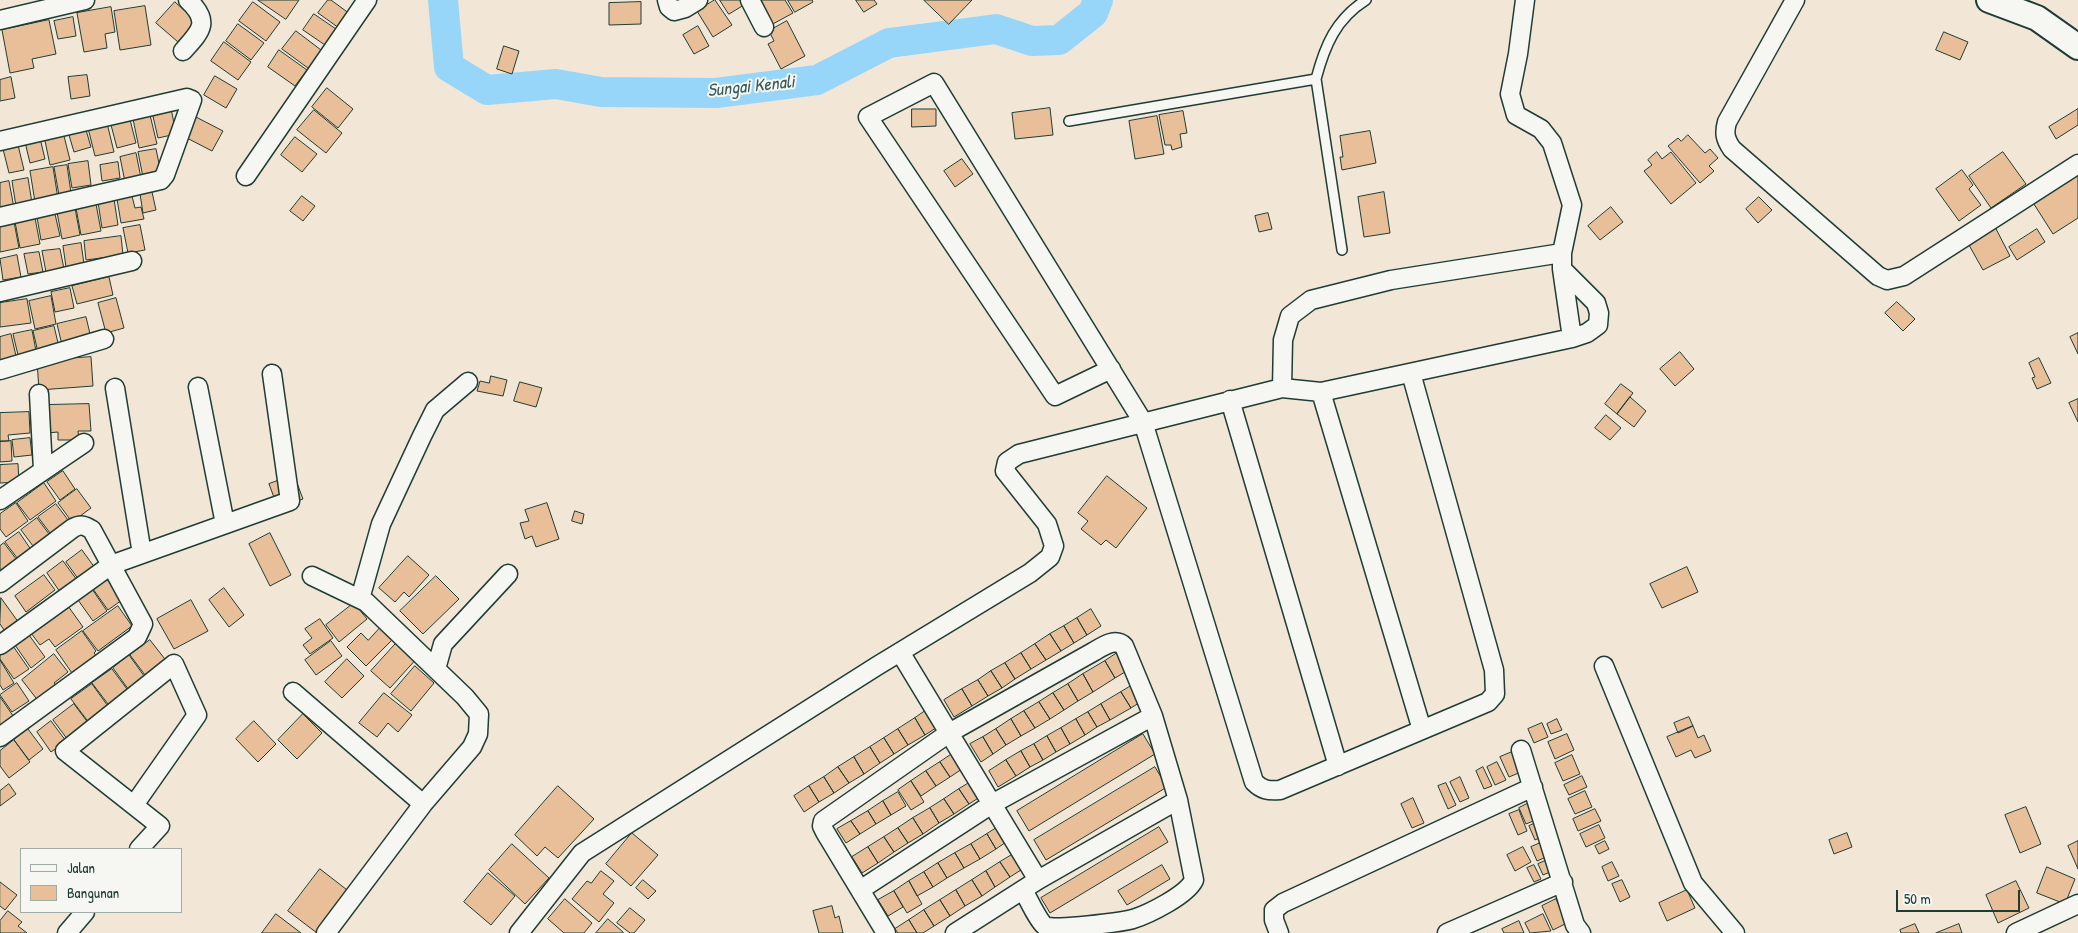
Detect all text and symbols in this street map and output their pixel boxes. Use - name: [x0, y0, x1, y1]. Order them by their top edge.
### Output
- water label: Sungai Kenali: [706, 72, 796, 102]
- legend: [20, 848, 182, 913]
- text: Jalan: [67, 857, 95, 878]
- scale bar: [1898, 880, 2022, 912]
- text: Bangunan: [67, 882, 119, 903]
- text: 50 m: [1904, 888, 1931, 909]

